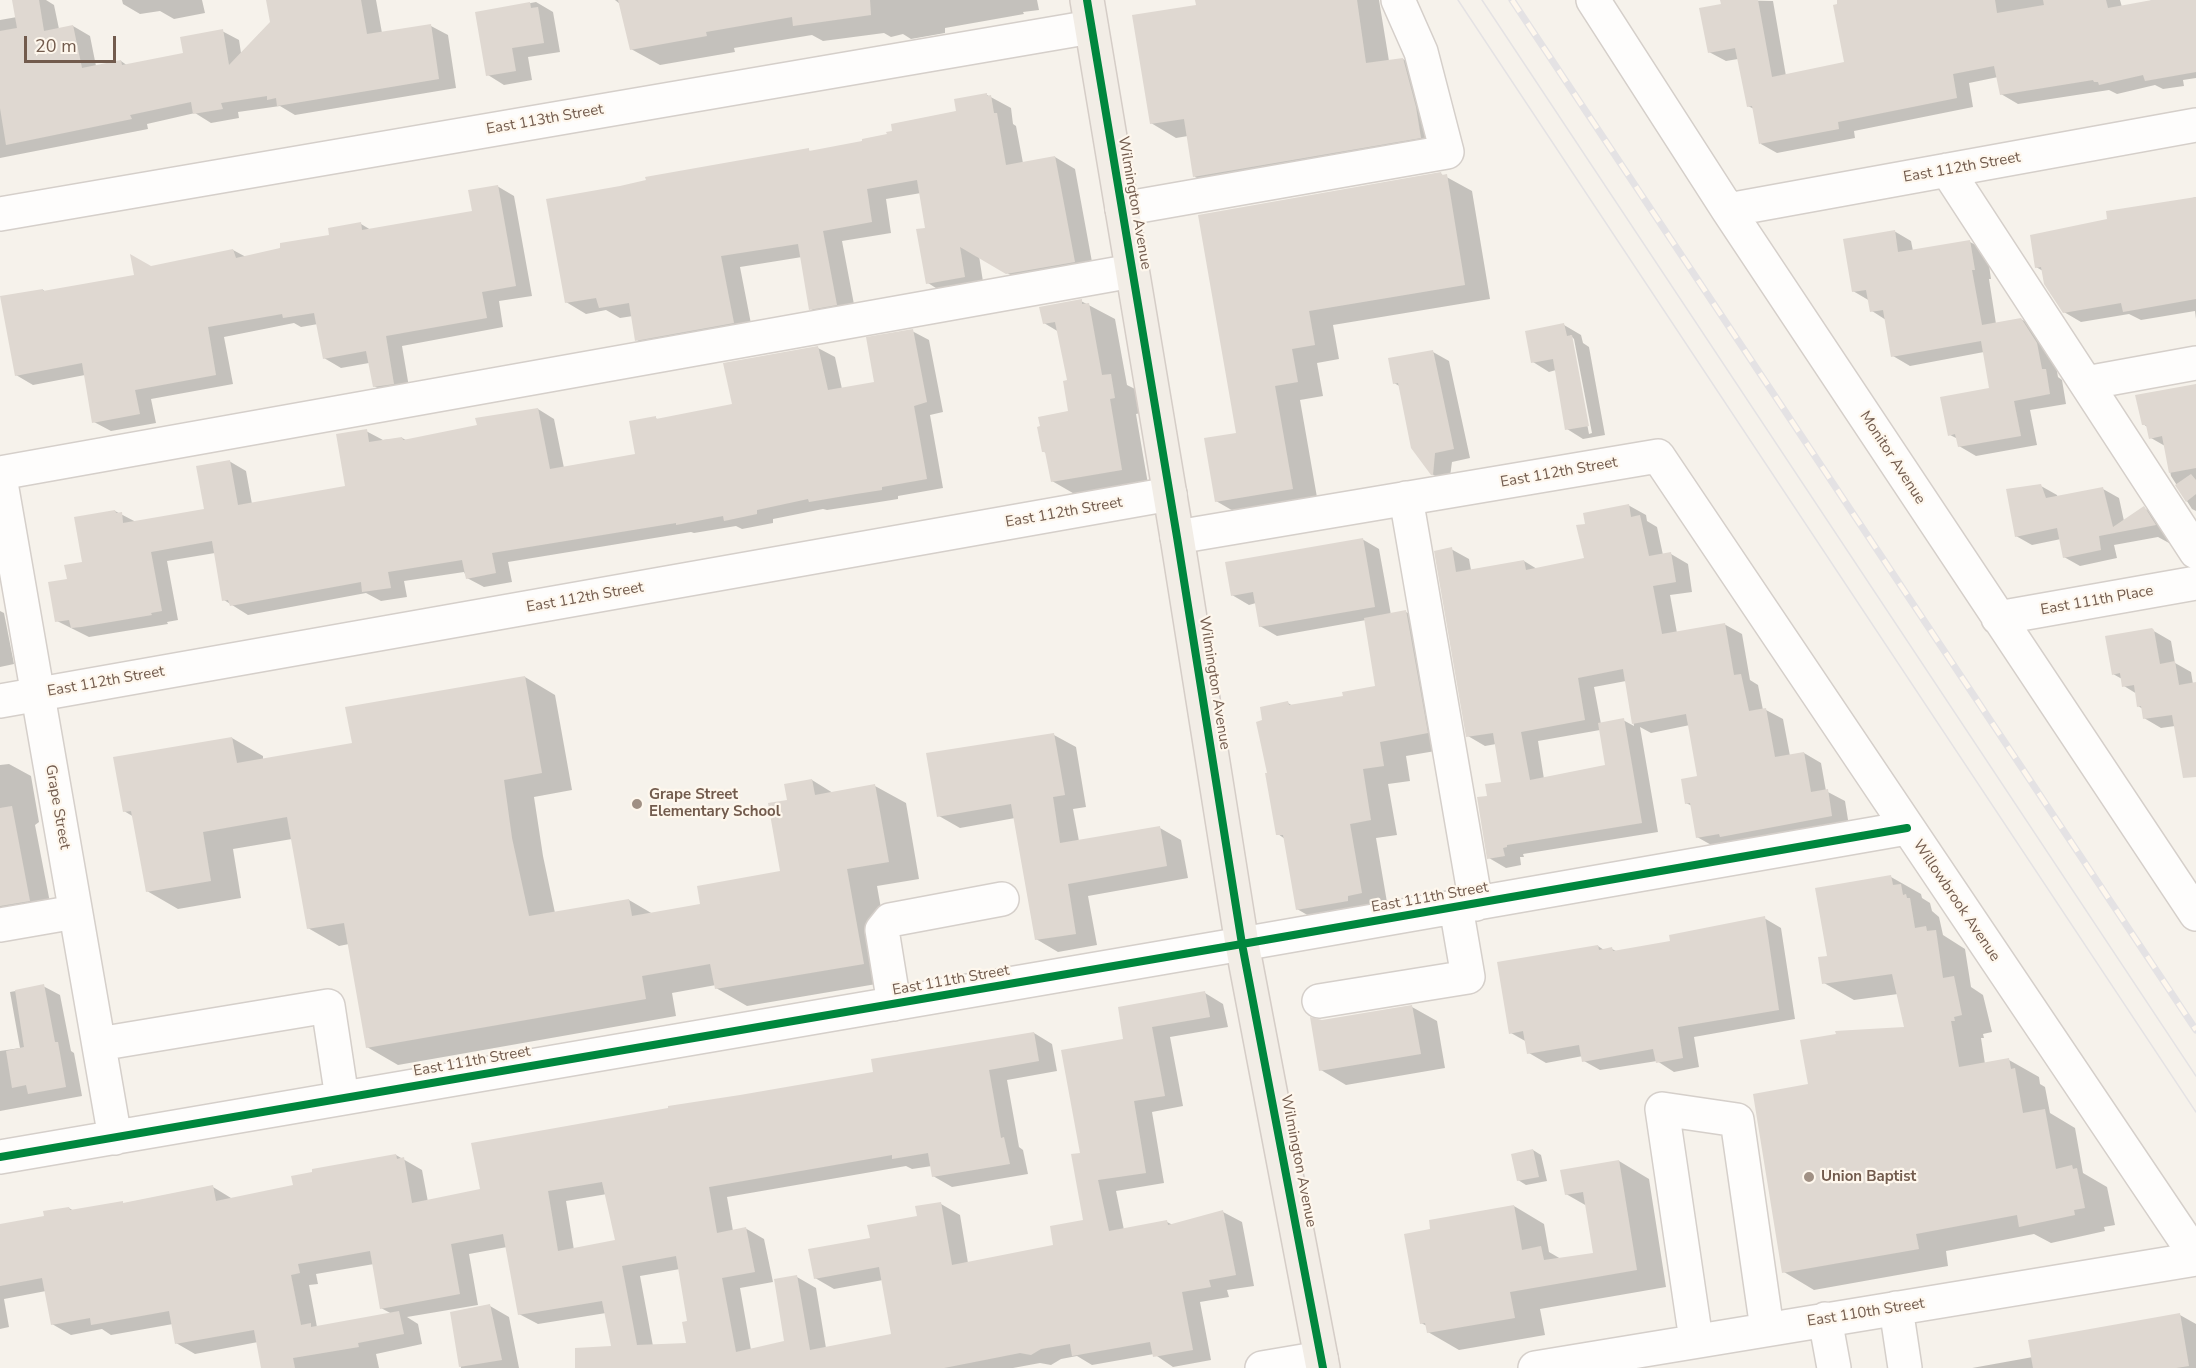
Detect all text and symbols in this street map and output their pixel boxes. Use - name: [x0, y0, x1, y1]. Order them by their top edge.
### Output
- scale bar: [27, 24, 118, 62]
- text: 20 m: [35, 34, 77, 58]
- street label: East 113th Street: [485, 101, 605, 139]
- street label: Wilmington Avenue: [1113, 135, 1155, 271]
- street label: East 112th Street: [1902, 149, 2022, 187]
- street label: Monitor Avenue: [1855, 408, 1929, 508]
- street label: East 112th Street: [1499, 454, 1619, 492]
- street label: East 112th Street: [1004, 494, 1124, 532]
- street label: East 112th Street: [525, 579, 645, 617]
- street label: East 111th Place: [2039, 582, 2155, 620]
- street label: Wilmington Avenue: [1195, 615, 1233, 751]
- street label: East 112th Street: [46, 663, 166, 701]
- street label: Grape Street: [41, 763, 73, 851]
- place label: Grape Street Elementary School: [649, 786, 780, 821]
- marker: Grape Street Elementary School: [630, 797, 644, 811]
- street label: Willowbrook Avenue: [1909, 837, 2003, 965]
- street label: East 111th Street: [1370, 879, 1490, 917]
- street label: East 111th Street: [891, 962, 1011, 1000]
- street label: East 111th Street: [412, 1043, 532, 1081]
- street label: Wilmington Avenue: [1276, 1093, 1320, 1229]
- place label: Union Baptist: [1821, 1168, 1916, 1186]
- marker: Union Baptist: [1802, 1170, 1816, 1184]
- street label: East 110th Street: [1806, 1295, 1926, 1331]

